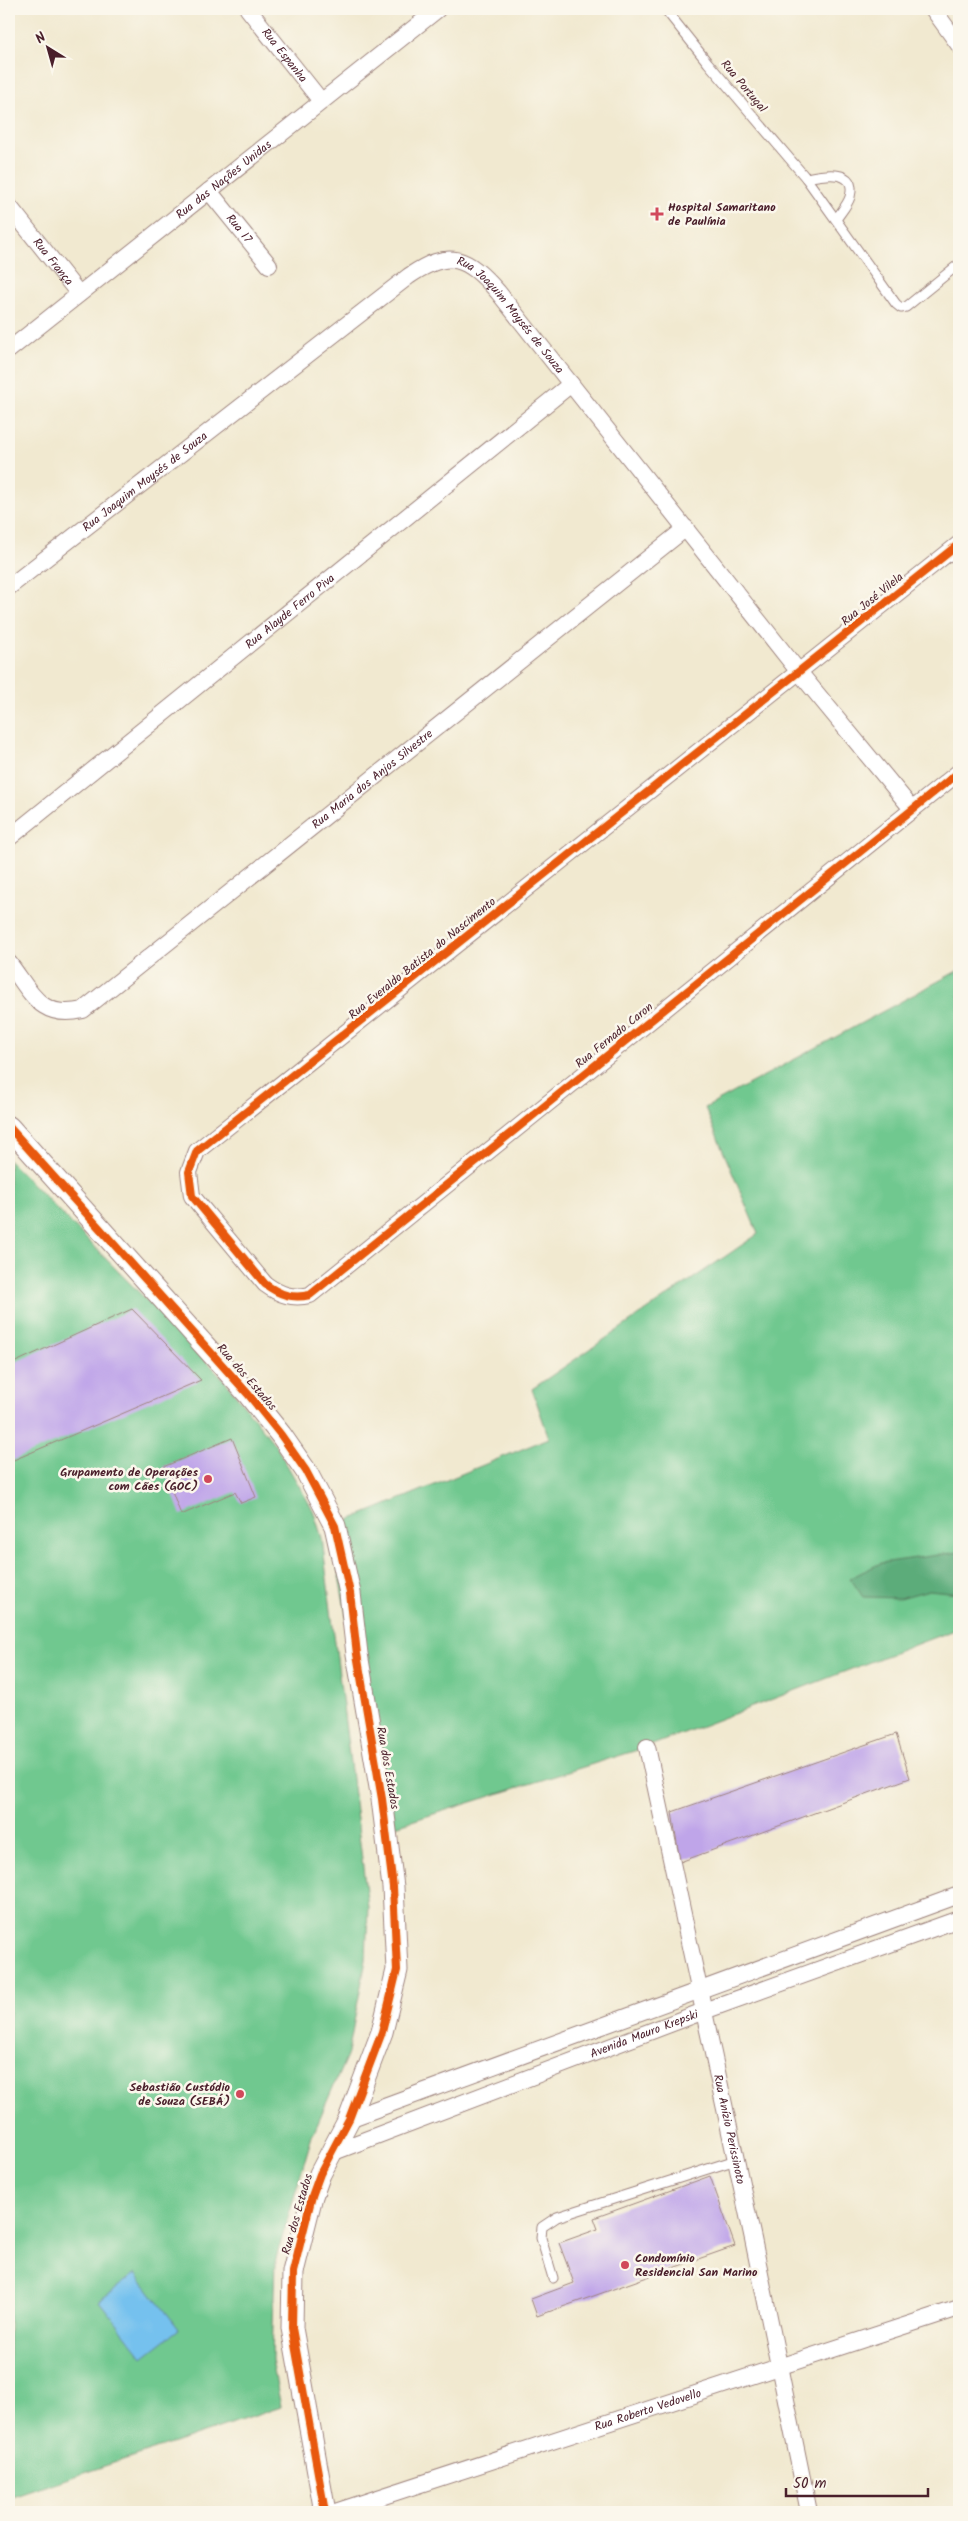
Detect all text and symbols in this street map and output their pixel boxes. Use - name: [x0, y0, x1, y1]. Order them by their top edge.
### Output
- north arrow: [22, 22, 72, 72]
- street label: Rua Espanha: [257, 24, 312, 87]
- text: N: [31, 27, 51, 50]
- street label: Rua Portugal: [716, 56, 771, 117]
- street label: Rua das Nações Unidas: [172, 136, 276, 224]
- place label: Hospital Samaritano de Paulínia: [668, 198, 776, 231]
- marker: Hospital Samaritano de Paulínia: [650, 207, 664, 221]
- street label: Rua 17: [221, 210, 257, 248]
- street label: Rua França: [28, 234, 78, 290]
- street label: Rua Joaquim Moysés de Souza: [454, 252, 569, 378]
- street label: Rua Joaquim Moysés de Souza: [78, 427, 212, 537]
- street label: Rua José Vilela: [837, 568, 908, 631]
- street label: Rua Alayde Ferro Piva: [241, 569, 340, 654]
- street label: Rua Maria dos Anjos Silvestre: [308, 724, 438, 834]
- street label: Rua Everaldo Batista do Nascimento: [344, 893, 500, 1024]
- street label: Rua Fernado Caron: [571, 998, 657, 1073]
- street label: Rua dos Estados: [212, 1340, 281, 1415]
- place label: Grupamento de Operações com Cães (GOC): [60, 1463, 198, 1496]
- marker: Grupamento de Operações com Cães (GOC): [202, 1473, 214, 1485]
- street label: Rua dos Estados: [371, 1725, 404, 1811]
- street label: Avenida Mauro Krepski: [587, 2005, 702, 2064]
- street label: Rua Anízio Perissinoto: [708, 2073, 750, 2186]
- place label: Sebastião Custódio de Souza (SEBÁ): [129, 2078, 231, 2111]
- marker: Sebastião Custódio de Souza (SEBÁ): [234, 2088, 246, 2100]
- street label: Rua dos Estados: [277, 2171, 318, 2257]
- place label: Condomínio Residencial San Marino: [635, 2249, 758, 2282]
- marker: Condomínio Residencial San Marino: [619, 2259, 631, 2271]
- street label: Rua Roberto Vedovello: [592, 2384, 704, 2437]
- scale bar: [786, 2466, 928, 2498]
- text: 50 m: [793, 2472, 827, 2496]

